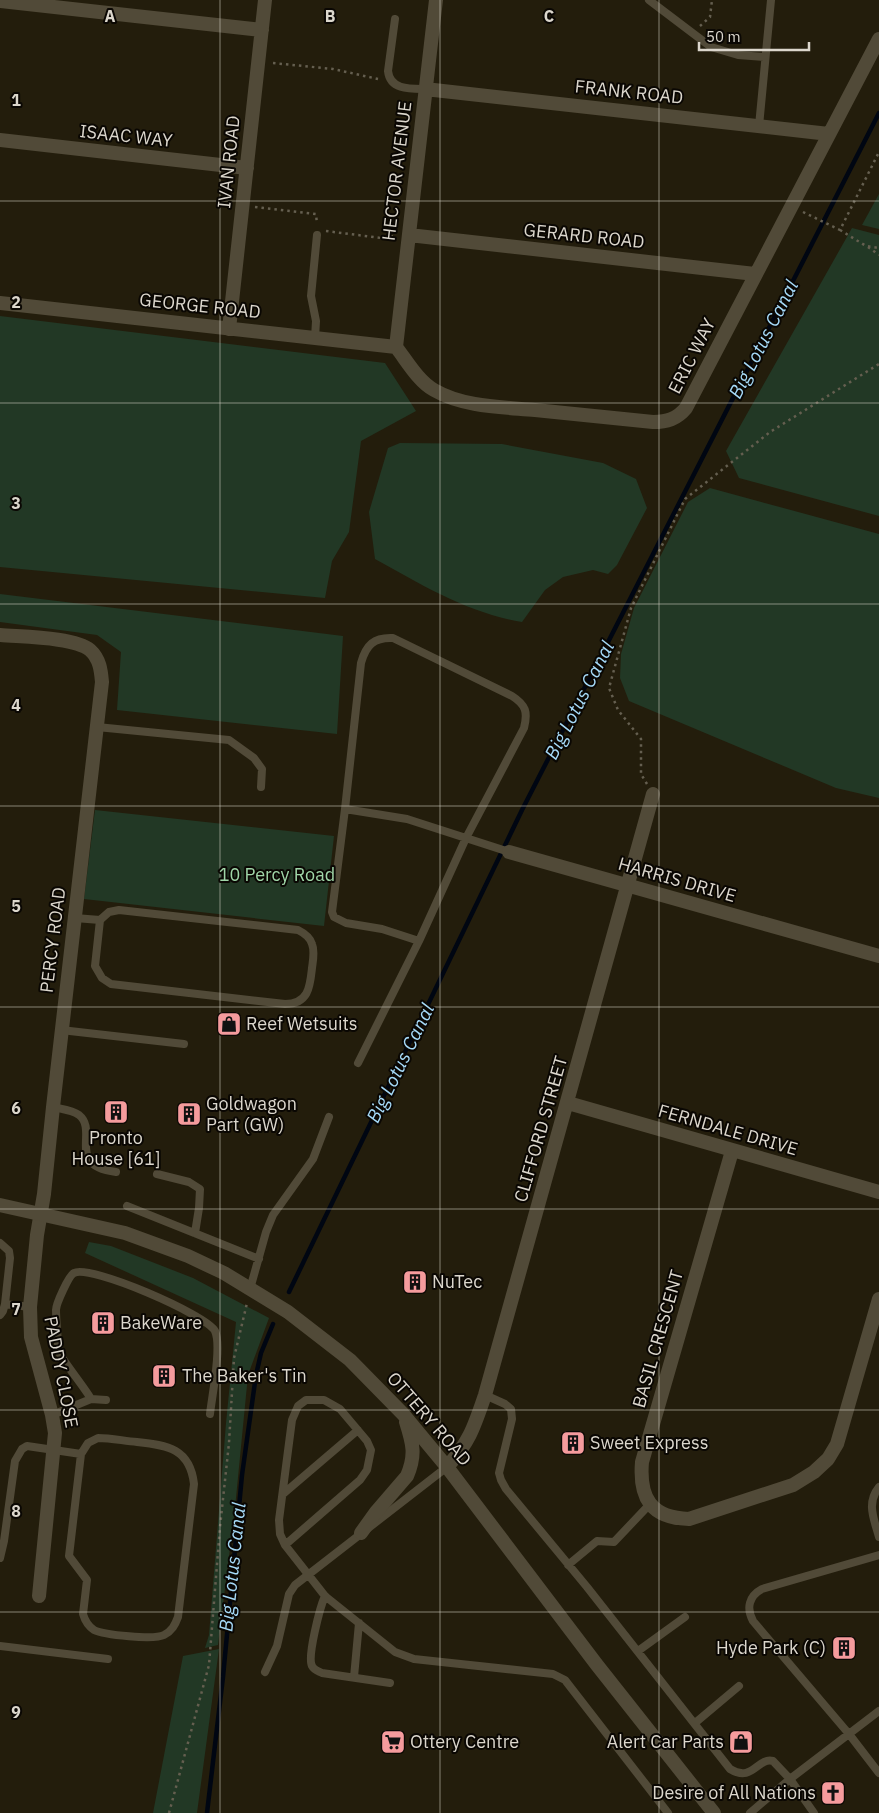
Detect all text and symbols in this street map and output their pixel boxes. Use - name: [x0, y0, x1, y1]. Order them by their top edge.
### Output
- text: A: [105, 6, 116, 26]
- text: B: [325, 6, 336, 26]
- text: C: [544, 6, 554, 26]
- scale bar: [699, 20, 809, 52]
- text: 50 m: [706, 27, 741, 46]
- street label: FRANK ROAD: [574, 74, 684, 109]
- text: 1: [11, 90, 21, 110]
- street label: HECTOR AVENUE: [377, 100, 416, 242]
- street label: IVAN ROAD: [212, 114, 245, 210]
- street label: ISAAC WAY: [78, 119, 174, 152]
- street label: GERARD ROAD: [523, 218, 646, 253]
- water label: Big Lotus Canal: [723, 276, 803, 402]
- street label: GEORGE ROAD: [138, 288, 262, 323]
- text: 2: [11, 292, 21, 312]
- street label: ERIC WAY: [663, 314, 721, 397]
- text: 3: [11, 493, 21, 513]
- water label: Big Lotus Canal: [539, 637, 619, 763]
- text: 4: [11, 695, 21, 715]
- street label: HARRIS DRIVE: [616, 852, 739, 907]
- park label: 10 Percy Road: [219, 863, 335, 886]
- street label: PERCY ROAD: [35, 886, 70, 994]
- text: 5: [11, 896, 21, 916]
- water label: Big Lotus Canal: [361, 999, 439, 1127]
- shop icon: Reef Wetsuits: [216, 1011, 242, 1037]
- place label: Reef Wetsuits: [246, 1012, 358, 1035]
- street label: CLIFFORD STREET: [509, 1053, 572, 1205]
- place label: Goldwagon Part (GW): [206, 1092, 297, 1136]
- text: 6: [11, 1098, 21, 1118]
- building icon: Pronto House [61]: [103, 1099, 129, 1125]
- street label: FERNDALE DRIVE: [656, 1099, 801, 1160]
- building icon: Goldwagon Part (GW): [176, 1101, 202, 1127]
- place label: Pronto House [61]: [72, 1126, 160, 1170]
- street label: BASIL CRESCENT: [627, 1267, 688, 1410]
- building icon: NuTec: [402, 1269, 428, 1295]
- place label: NuTec: [432, 1270, 482, 1293]
- text: 7: [11, 1299, 21, 1319]
- building icon: BakeWare: [90, 1310, 116, 1336]
- place label: BakeWare: [120, 1311, 202, 1334]
- street label: PADDY CLOSE: [39, 1314, 84, 1430]
- building icon: The Baker's Tin: [151, 1363, 177, 1389]
- place label: The Baker's Tin: [182, 1364, 307, 1387]
- street label: OTTERY ROAD: [382, 1367, 476, 1470]
- building icon: Sweet Express: [560, 1430, 586, 1456]
- place label: Sweet Express: [590, 1431, 708, 1454]
- text: 8: [11, 1501, 21, 1521]
- water label: Big Lotus Canal: [213, 1501, 251, 1633]
- building icon: Hyde Park (C): [831, 1635, 857, 1661]
- place label: Hyde Park (C): [716, 1636, 826, 1659]
- text: 9: [11, 1702, 21, 1722]
- supermarket icon: Ottery Centre: [380, 1729, 406, 1755]
- shop icon: Alert Car Parts: [728, 1729, 754, 1755]
- place label: Ottery Centre: [410, 1730, 519, 1753]
- place label: Alert Car Parts: [607, 1730, 724, 1753]
- church icon: Desire of All Nations: [820, 1780, 846, 1806]
- place label: Desire of All Nations: [652, 1781, 816, 1804]

